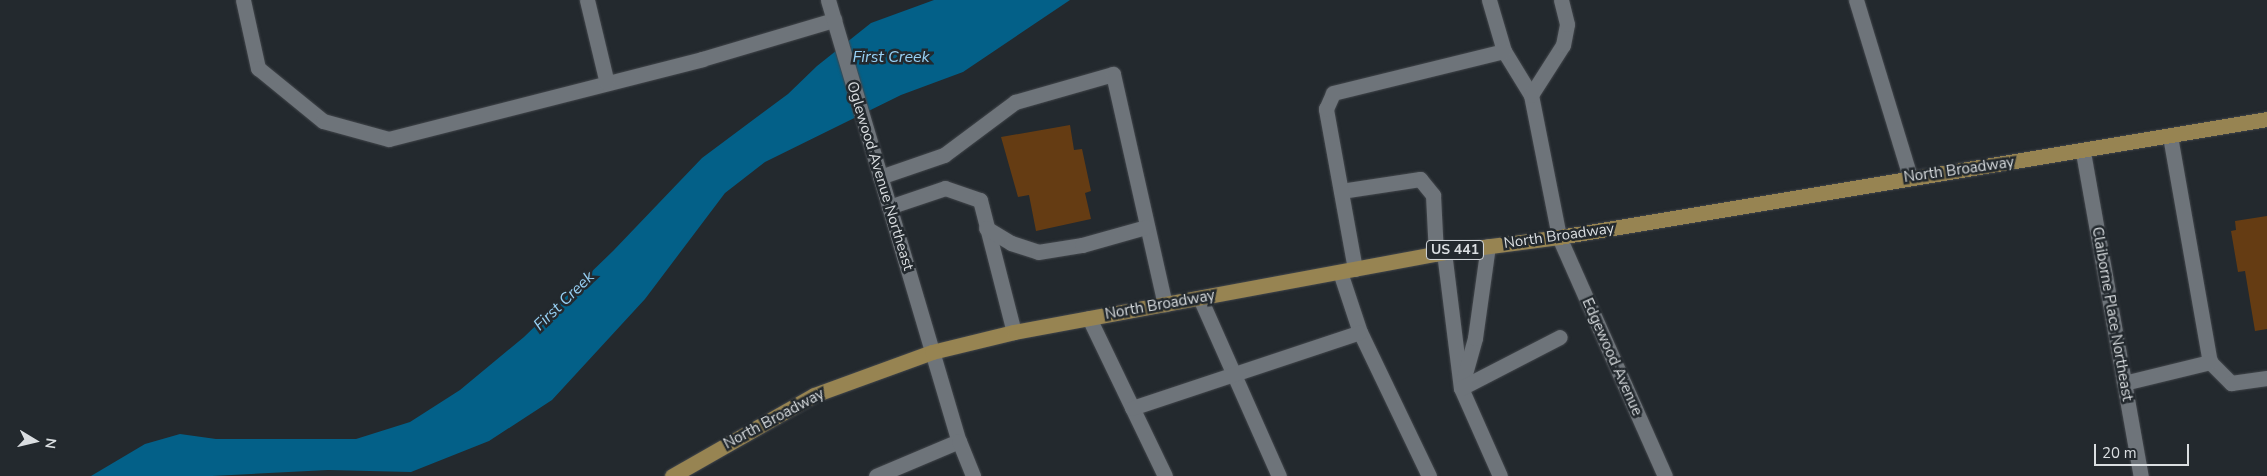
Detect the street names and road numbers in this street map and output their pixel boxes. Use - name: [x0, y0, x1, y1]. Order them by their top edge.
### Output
- street label: Oglewood Avenue Northeast: [843, 79, 917, 273]
- street label: North Broadway: [1903, 153, 2015, 187]
- street label: North Broadway: [1503, 219, 1615, 253]
- street label: Claiborne Place Northeast: [2088, 225, 2136, 403]
- road number: US 441: [1425, 238, 1485, 262]
- street label: North Broadway: [1104, 286, 1216, 324]
- street label: Edgewood Avenue: [1578, 295, 1646, 419]
- street label: North Broadway: [721, 385, 827, 453]

